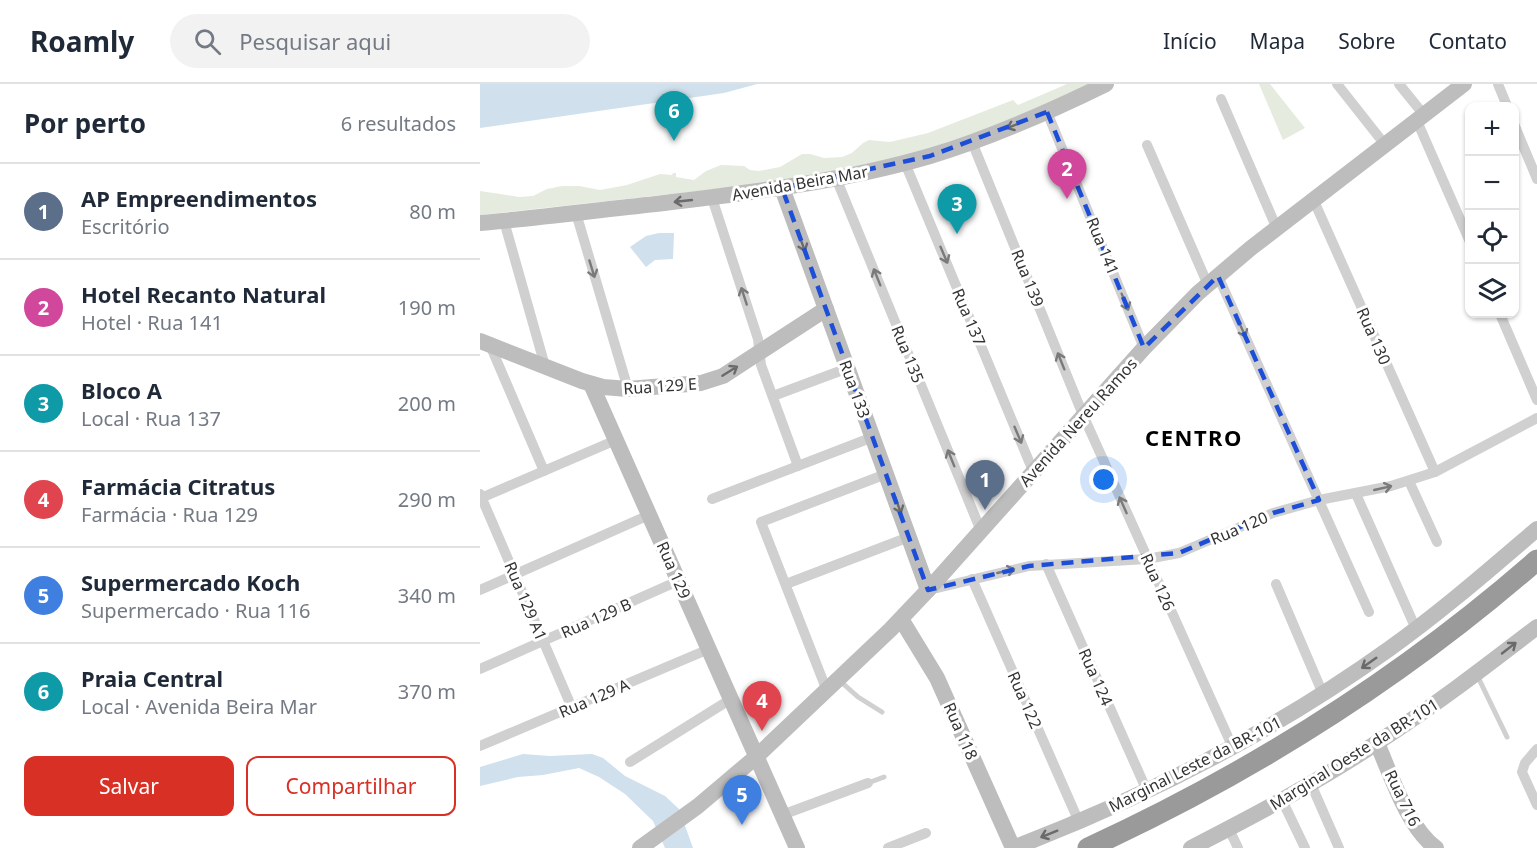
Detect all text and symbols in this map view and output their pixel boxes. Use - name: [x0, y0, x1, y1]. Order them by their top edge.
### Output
- search box: [170, 14, 590, 68]
- text: Roamly: [30, 22, 134, 60]
- icon: search: [191, 25, 224, 58]
- text: Pesquisar aqui: [239, 26, 391, 56]
- text: Início: [1163, 27, 1217, 55]
- text: Mapa: [1250, 27, 1305, 55]
- text: Sobre: [1338, 27, 1395, 55]
- text: Contato: [1428, 27, 1507, 55]
- pin: 6: [654, 92, 694, 141]
- map controls: [1465, 102, 1519, 318]
- button: +: [1465, 102, 1519, 156]
- text: Por perto: [24, 105, 146, 141]
- text: 6 resultados: [341, 110, 456, 137]
- one-way arrow: [1006, 120, 1024, 131]
- pin: 2: [1048, 150, 1086, 199]
- button: −: [1465, 156, 1519, 210]
- street label: Avenida Beira Mar: [730, 160, 870, 206]
- text: AP Empreendimentos: [81, 183, 317, 213]
- pin: 3: [938, 184, 976, 234]
- one-way arrow: [673, 196, 693, 207]
- text: 1: [38, 198, 49, 225]
- text: 80 m: [409, 198, 456, 225]
- button: locate: [1465, 210, 1519, 264]
- text: Escritório: [81, 213, 170, 240]
- street label: Rua 141: [1081, 214, 1125, 278]
- one-way arrow: [798, 233, 809, 252]
- one-way arrow: [939, 246, 950, 264]
- street label: Rua 139: [1006, 246, 1050, 310]
- one-way arrow: [587, 259, 598, 278]
- button: layers: [1465, 264, 1519, 318]
- one-way arrow: [871, 269, 882, 287]
- text: Hotel Recanto Natural: [81, 279, 326, 309]
- street label: Rua 137: [947, 285, 991, 349]
- one-way arrow: [738, 287, 749, 306]
- one-way arrow: [1120, 292, 1131, 311]
- text: 2: [38, 294, 49, 321]
- text: 190 m: [398, 294, 456, 321]
- street label: Rua 130: [1352, 304, 1396, 368]
- text: Hotel · Rua 141: [81, 309, 223, 336]
- one-way arrow: [1237, 320, 1248, 338]
- street label: Rua 135: [886, 322, 930, 386]
- one-way arrow: [1055, 352, 1066, 371]
- street label: Avenida Nereu Ramos: [1014, 353, 1142, 491]
- street label: Rua 133: [834, 357, 876, 421]
- one-way arrow: [721, 365, 738, 377]
- street label: Rua 129 E: [623, 372, 697, 400]
- text: Bloco A: [81, 375, 162, 405]
- text: 3: [38, 390, 49, 417]
- text: 200 m: [398, 390, 456, 417]
- text: Local · Rua 137: [81, 405, 221, 432]
- district label: CENTRO: [1145, 422, 1243, 452]
- one-way arrow: [1013, 426, 1024, 444]
- one-way arrow: [945, 449, 956, 467]
- pin: 1: [966, 460, 1004, 510]
- your location: [1089, 465, 1118, 494]
- text: Farmácia Citratus: [81, 471, 275, 501]
- one-way arrow: [1373, 482, 1392, 493]
- text: 4: [38, 486, 49, 513]
- text: 290 m: [398, 486, 456, 513]
- one-way arrow: [893, 496, 904, 514]
- one-way arrow: [1117, 496, 1128, 514]
- text: Farmácia · Rua 129: [81, 501, 258, 528]
- street label: Rua 120: [1207, 506, 1271, 550]
- street label: Rua 129: [652, 538, 696, 602]
- street label: Rua 126: [1136, 550, 1180, 614]
- street label: Rua 129 A1: [499, 558, 553, 644]
- one-way arrow: [996, 564, 1015, 576]
- text: Supermercado Koch: [81, 567, 300, 597]
- text: 5: [38, 582, 49, 609]
- text: 340 m: [398, 582, 456, 609]
- street label: Rua 129 B: [557, 593, 635, 643]
- text: Supermercado · Rua 116: [81, 597, 311, 624]
- one-way arrow: [1501, 642, 1517, 654]
- street label: Rua 124: [1074, 645, 1118, 709]
- one-way arrow: [1361, 657, 1377, 669]
- text: Praia Central: [81, 663, 223, 693]
- street label: Rua 122: [1003, 668, 1047, 732]
- street label: Rua 129 A: [555, 673, 633, 723]
- text: 6: [38, 678, 49, 705]
- text: 370 m: [398, 678, 456, 705]
- pin: 4: [742, 682, 782, 731]
- text: Local · Avenida Beira Mar: [81, 693, 317, 720]
- street label: Marginal Oeste da BR-101: [1265, 693, 1443, 815]
- street label: Rua 118: [939, 699, 983, 763]
- street label: Marginal Leste da BR-101: [1105, 711, 1285, 817]
- button: Salvar: [24, 756, 234, 816]
- button: Compartilhar: [246, 756, 456, 816]
- street label: Rua 716: [1380, 766, 1426, 830]
- pin: 5: [722, 776, 762, 825]
- one-way arrow: [1040, 829, 1059, 840]

